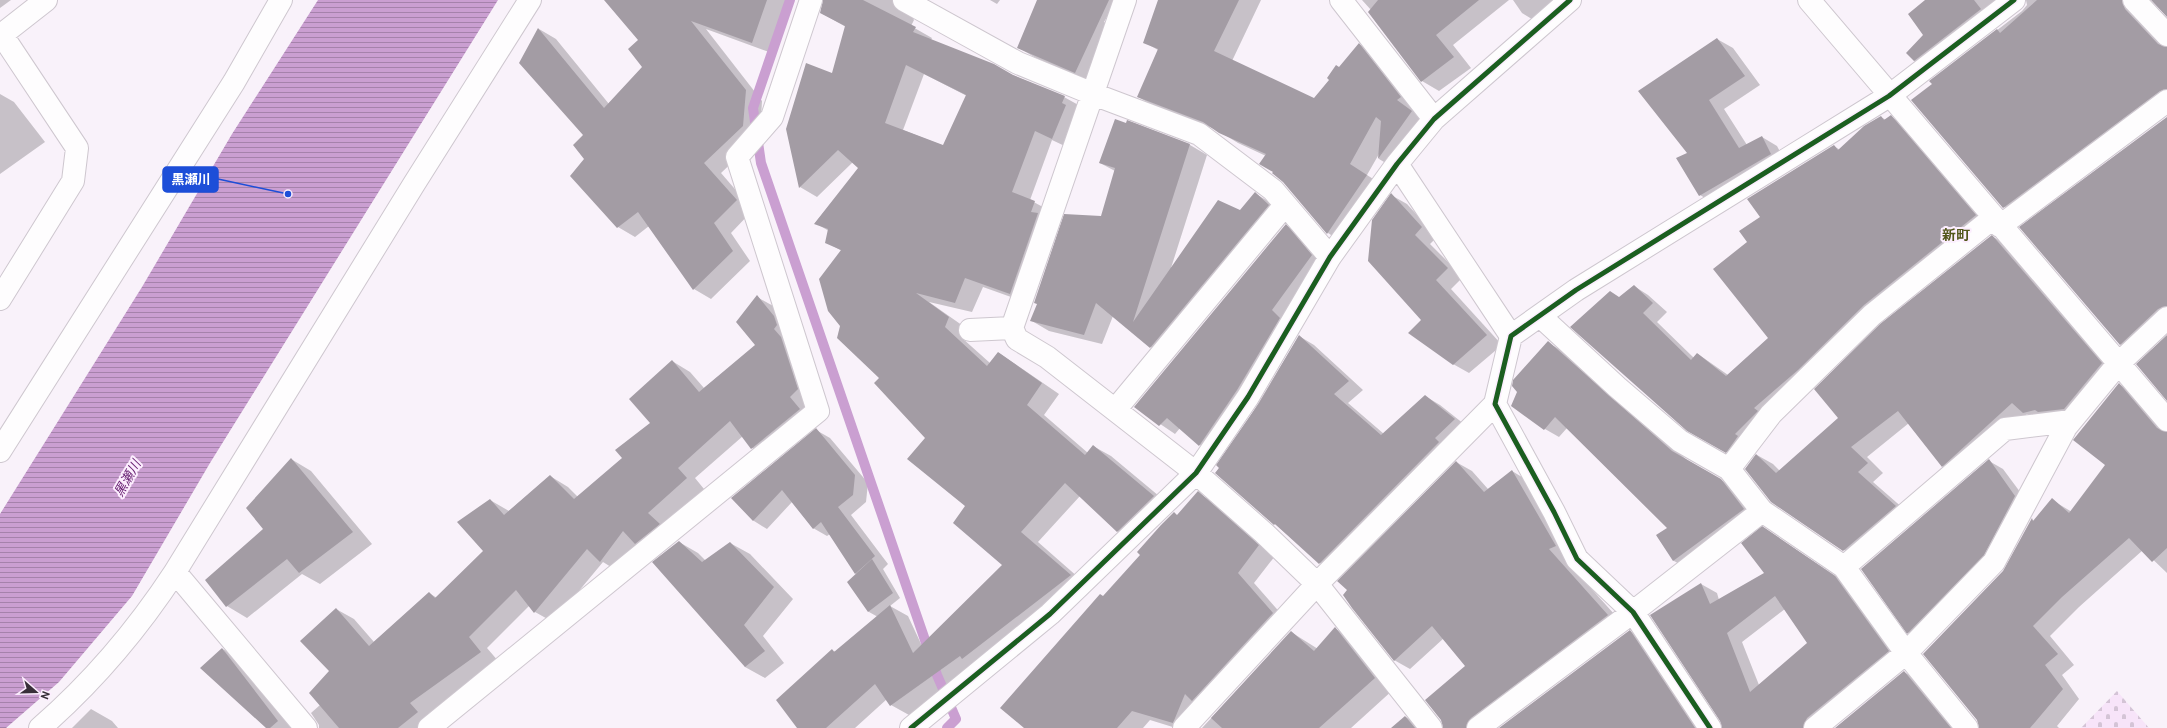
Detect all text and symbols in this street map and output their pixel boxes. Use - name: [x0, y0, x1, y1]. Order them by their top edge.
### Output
- callout: 黒瀬川: [163, 167, 218, 192]
- text: 黒瀬川: [171, 172, 211, 189]
- district label: 新町: [1942, 228, 1970, 245]
- water label: 黒瀬川: [112, 456, 146, 500]
- north arrow: [16, 672, 56, 712]
- text: N: [37, 689, 52, 701]

